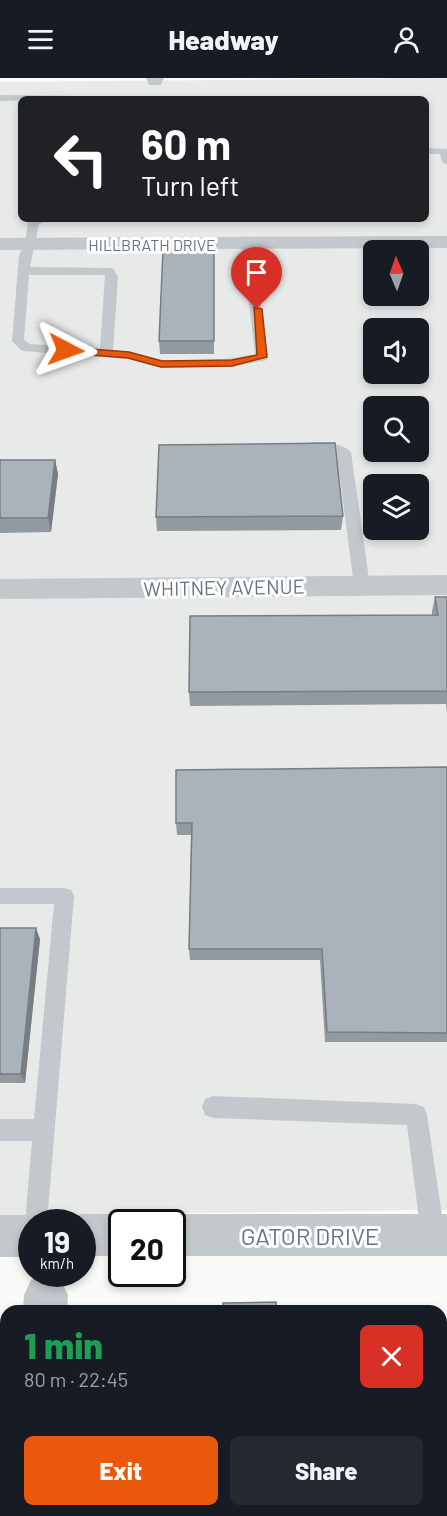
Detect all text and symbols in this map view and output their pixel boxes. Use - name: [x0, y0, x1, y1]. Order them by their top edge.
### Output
- icon: menu: [24, 23, 57, 56]
- text: Headway: [168, 23, 279, 55]
- icon: person: [390, 23, 423, 56]
- text: 60 m: [141, 118, 231, 168]
- icon: left: [42, 120, 120, 198]
- text: Turn left: [141, 169, 239, 201]
- street label: HILLBRATH DRIVE: [88, 235, 216, 254]
- north arrow: [363, 240, 429, 306]
- map controls: [363, 240, 429, 540]
- pin: [231, 247, 282, 309]
- icon: arrive: [240, 256, 273, 289]
- position arrow: [34, 318, 98, 382]
- button: sound: [363, 318, 429, 384]
- button: search: [363, 396, 429, 462]
- button: layers: [363, 474, 429, 540]
- street label: WHITNEY AVENUE: [143, 574, 305, 600]
- speed limit sign: 20: [108, 1209, 186, 1287]
- street label: GATOR DRIVE: [241, 1221, 379, 1250]
- text: 19: [44, 1223, 70, 1259]
- text: km/h: [40, 1254, 74, 1272]
- text: 1 min: [24, 1323, 103, 1366]
- button: close: [360, 1325, 423, 1388]
- text: 80 m · 22:45: [24, 1367, 128, 1391]
- button: Exit: [24, 1436, 218, 1505]
- button: Share: [230, 1436, 423, 1505]

